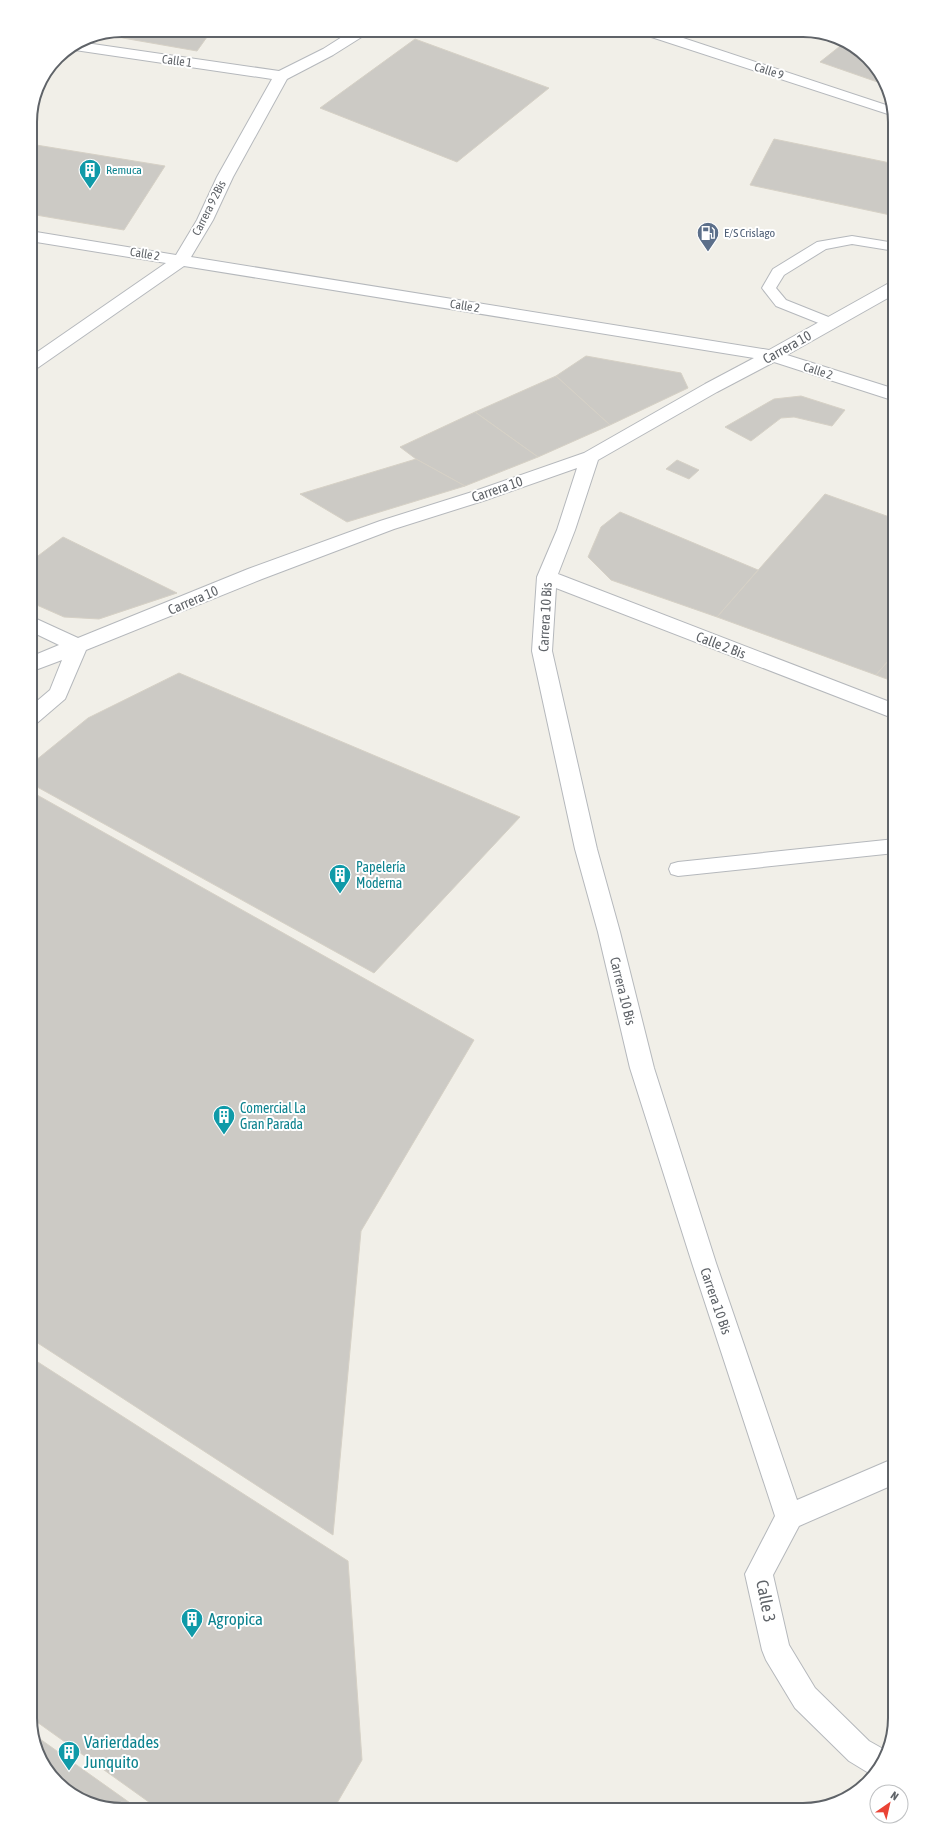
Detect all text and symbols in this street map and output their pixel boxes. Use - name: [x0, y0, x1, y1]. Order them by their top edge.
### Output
- street label: Calle 1: [161, 52, 193, 70]
- street label: Calle 9: [753, 60, 786, 82]
- building icon: Remuca: [77, 157, 103, 190]
- place label: Remuca: [106, 163, 142, 177]
- street label: Carrera 9 2Bis: [189, 178, 229, 238]
- fuel station icon: E/S Crislago: [695, 220, 721, 253]
- place label: E/S Crislago: [724, 226, 775, 240]
- street label: Calle 2: [129, 245, 161, 263]
- street label: Calle 2: [449, 297, 481, 315]
- street label: Carrera 10: [760, 327, 814, 367]
- street label: Calle 2: [802, 360, 834, 382]
- street label: Carrera 10: [469, 473, 525, 505]
- street label: Carrera 10: [166, 582, 221, 618]
- street label: Carrera 10 Bis: [535, 582, 555, 652]
- street label: Calle 2 Bis: [694, 628, 748, 662]
- place label: Papelería Moderna: [356, 859, 406, 891]
- building icon: Papelería Moderna: [327, 862, 353, 895]
- street label: Carrera 10 Bis: [607, 955, 639, 1027]
- place label: Comercial La Gran Parada: [240, 1100, 306, 1132]
- building icon: Comercial La Gran Parada: [211, 1103, 237, 1136]
- street label: Carrera 10 Bis: [697, 1265, 735, 1337]
- street label: Calle 3: [752, 1578, 780, 1624]
- building icon: Agropica: [179, 1606, 205, 1639]
- place label: Agropica: [208, 1609, 263, 1629]
- place label: Varierdades Junquito: [84, 1732, 159, 1772]
- building icon: Varierdades Junquito: [56, 1739, 82, 1772]
- north arrow: [869, 1784, 909, 1824]
- text: N: [889, 1789, 901, 1803]

